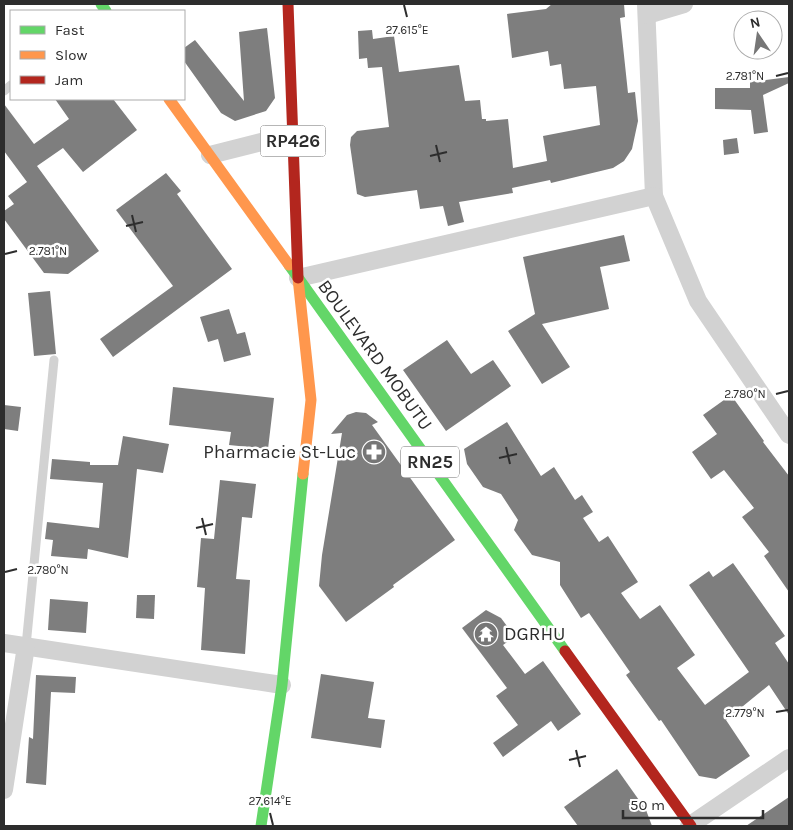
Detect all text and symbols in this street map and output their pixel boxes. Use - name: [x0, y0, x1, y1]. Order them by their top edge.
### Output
- legend: [10, 10, 185, 100]
- north arrow: [733, 10, 783, 60]
- text: N: [748, 13, 762, 32]
- text: Fast: [55, 21, 85, 39]
- text: 27.615°E: [385, 23, 429, 37]
- text: Slow: [55, 46, 87, 64]
- text: 2.781°N: [726, 69, 764, 83]
- text: Jam: [55, 71, 83, 89]
- road number: RP426: [260, 125, 326, 156]
- text: 2.781°N: [29, 244, 67, 258]
- street label: BOULEVARD MOBUTU: [313, 276, 437, 434]
- text: 2.780°N: [724, 387, 766, 401]
- pharmacy icon: Pharmacie St-Luc: [361, 439, 387, 465]
- place label: Pharmacie St-Luc: [203, 441, 356, 463]
- road number: RN25: [401, 447, 459, 478]
- text: 2.780°N: [27, 563, 69, 577]
- temple icon: DGRHU: [473, 621, 499, 647]
- place label: DGRHU: [504, 623, 566, 645]
- text: 2.779°N: [725, 706, 765, 720]
- scale bar: [623, 788, 763, 820]
- text: 27.614°E: [248, 794, 292, 808]
- text: 50 m: [630, 796, 665, 814]

